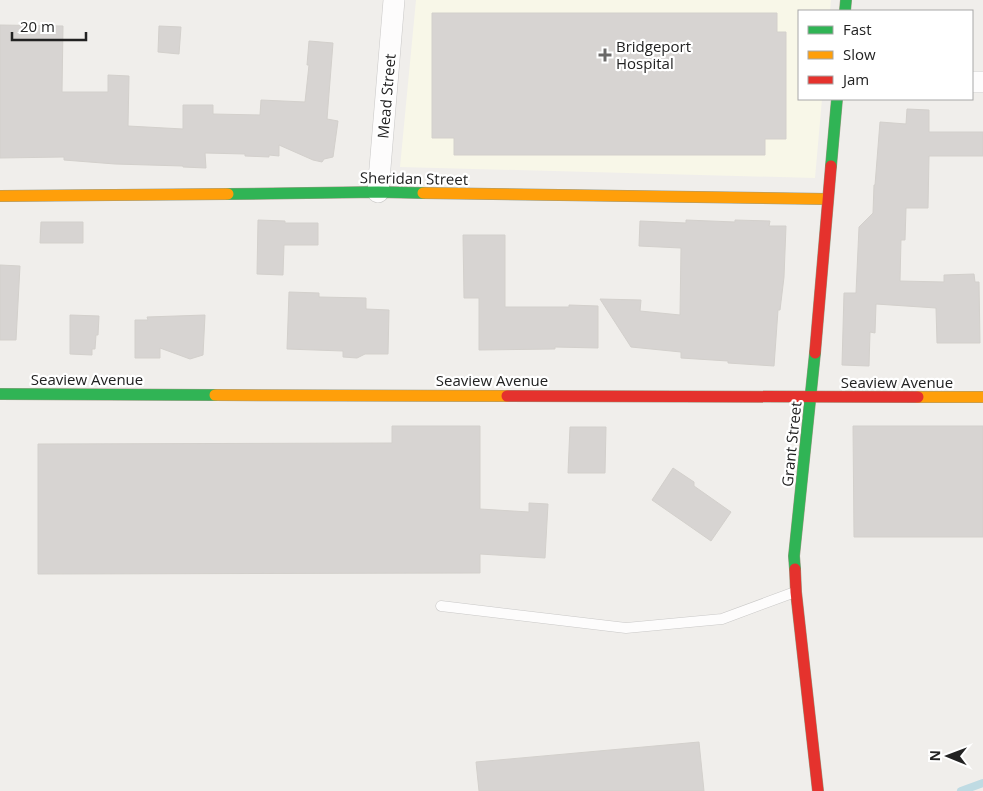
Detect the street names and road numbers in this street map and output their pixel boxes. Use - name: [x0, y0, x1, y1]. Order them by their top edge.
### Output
- street label: Mead Street: [372, 53, 400, 139]
- street label: Sheridan Street: [360, 167, 468, 189]
- street label: Seaview Avenue: [31, 369, 143, 389]
- street label: Seaview Avenue: [436, 370, 548, 390]
- street label: Seaview Avenue: [841, 372, 953, 392]
- street label: Grant Street: [777, 400, 805, 488]

